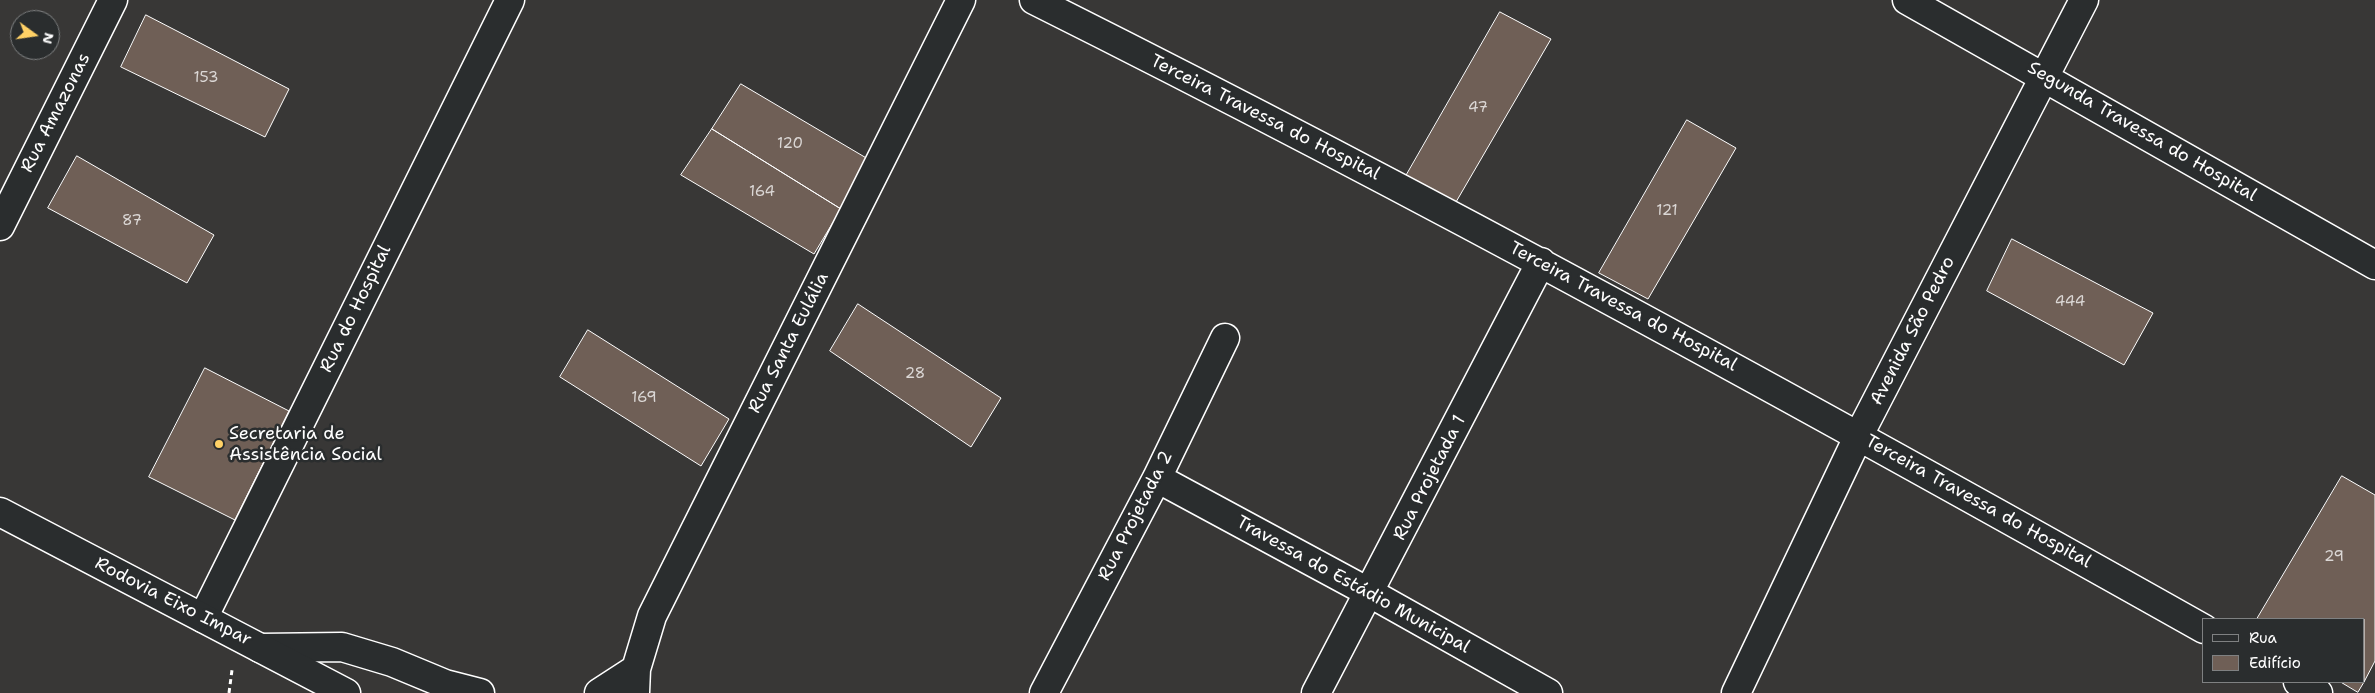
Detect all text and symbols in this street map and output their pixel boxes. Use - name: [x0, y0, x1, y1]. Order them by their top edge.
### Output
- north arrow: [10, 10, 60, 60]
- text: N: [39, 31, 59, 46]
- street label: Rua Amazonas: [17, 50, 95, 176]
- street label: Terceira Travessa do Hospital: [1147, 51, 1383, 185]
- street label: Segunda Travessa do Hospital: [2024, 57, 2260, 207]
- house number: 153: [193, 69, 219, 87]
- house number: 47: [1468, 99, 1488, 117]
- house number: 120: [777, 135, 803, 153]
- house number: 164: [749, 183, 775, 201]
- house number: 121: [1656, 202, 1678, 220]
- house number: 87: [122, 212, 142, 230]
- street label: Terceira Travessa do Hospital: [1505, 238, 1741, 376]
- street label: Rua do Hospital: [316, 242, 396, 376]
- street label: Avenida São Pedro: [1866, 253, 1960, 409]
- street label: Rua Santa Eulália: [744, 269, 834, 417]
- house number: 444: [2055, 293, 2085, 311]
- house number: 28: [905, 365, 925, 383]
- house number: 169: [631, 389, 657, 407]
- street label: Rua Projetada 1: [1389, 412, 1471, 544]
- place label: Secretaria de Assistência Social: [229, 423, 382, 466]
- street label: Terceira Travessa do Hospital: [1861, 431, 2095, 573]
- marker: Secretaria de Assistência Social: [213, 438, 225, 450]
- street label: Rua Projetada 2: [1094, 448, 1178, 584]
- street label: Travessa do Estádio Municipal: [1232, 512, 1474, 658]
- house number: 29: [2324, 548, 2344, 566]
- street label: Rodovia Eixo Impar: [91, 553, 255, 651]
- legend: [2202, 618, 2365, 683]
- text: Rua: [2249, 628, 2277, 648]
- text: Edifício: [2249, 653, 2301, 673]

